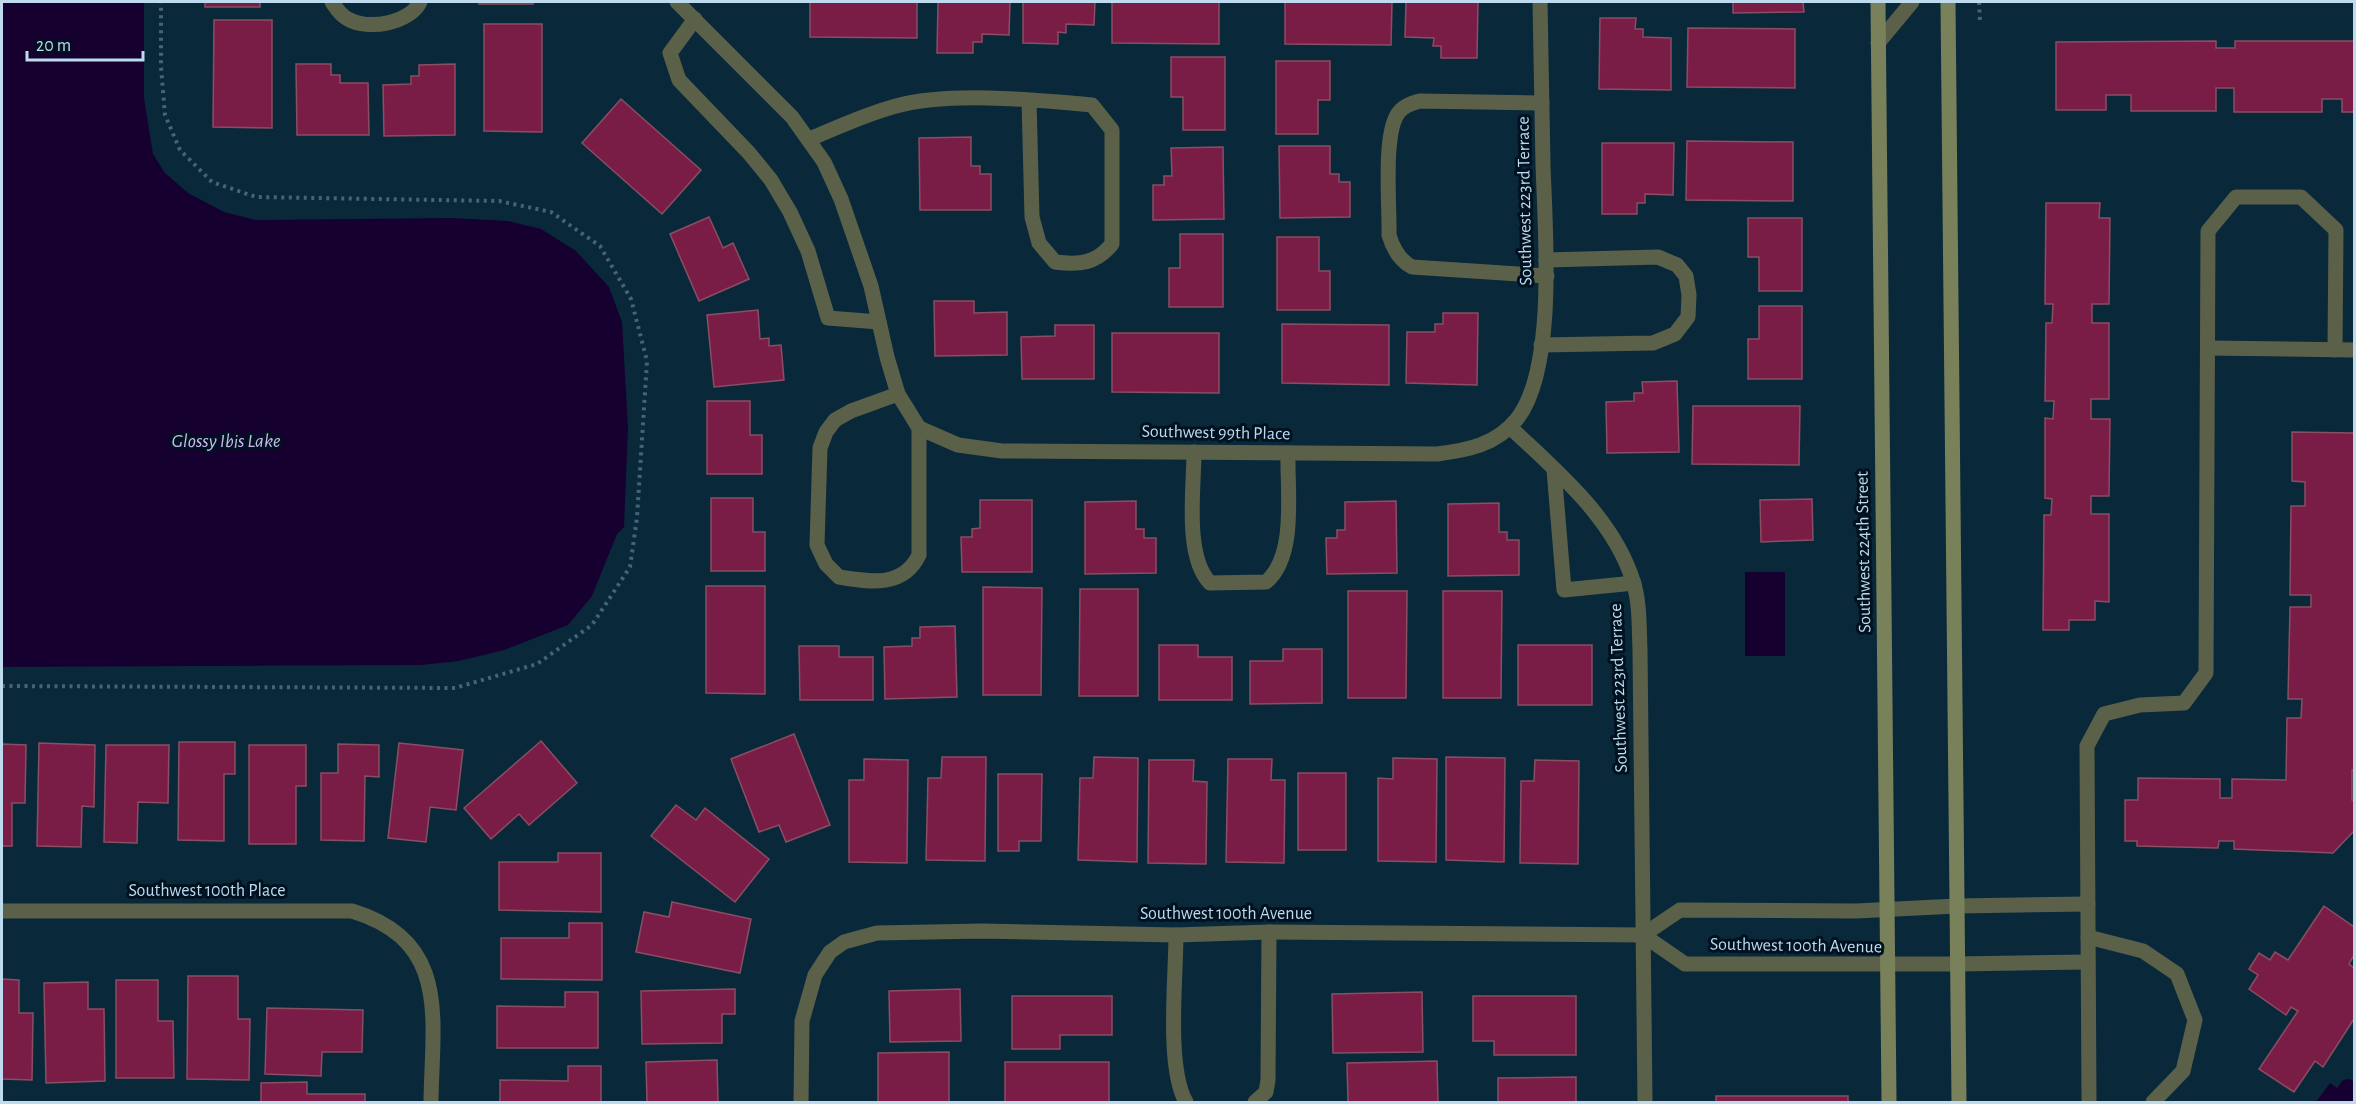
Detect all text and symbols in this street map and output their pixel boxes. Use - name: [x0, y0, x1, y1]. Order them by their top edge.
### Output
- scale bar: [27, 24, 142, 62]
- text: 20 m: [36, 37, 71, 55]
- street label: Southwest 223rd Terrace: [1515, 116, 1535, 286]
- street label: Southwest 99th Place: [1141, 423, 1291, 443]
- water label: Glossy Ibis Lake: [171, 431, 281, 451]
- street label: Southwest 224th Street: [1854, 471, 1874, 633]
- street label: Southwest 223rd Terrace: [1607, 603, 1631, 773]
- street label: Southwest 100th Place: [128, 882, 286, 900]
- street label: Southwest 100th Avenue: [1140, 905, 1312, 923]
- street label: Southwest 100th Avenue: [1710, 935, 1882, 957]

